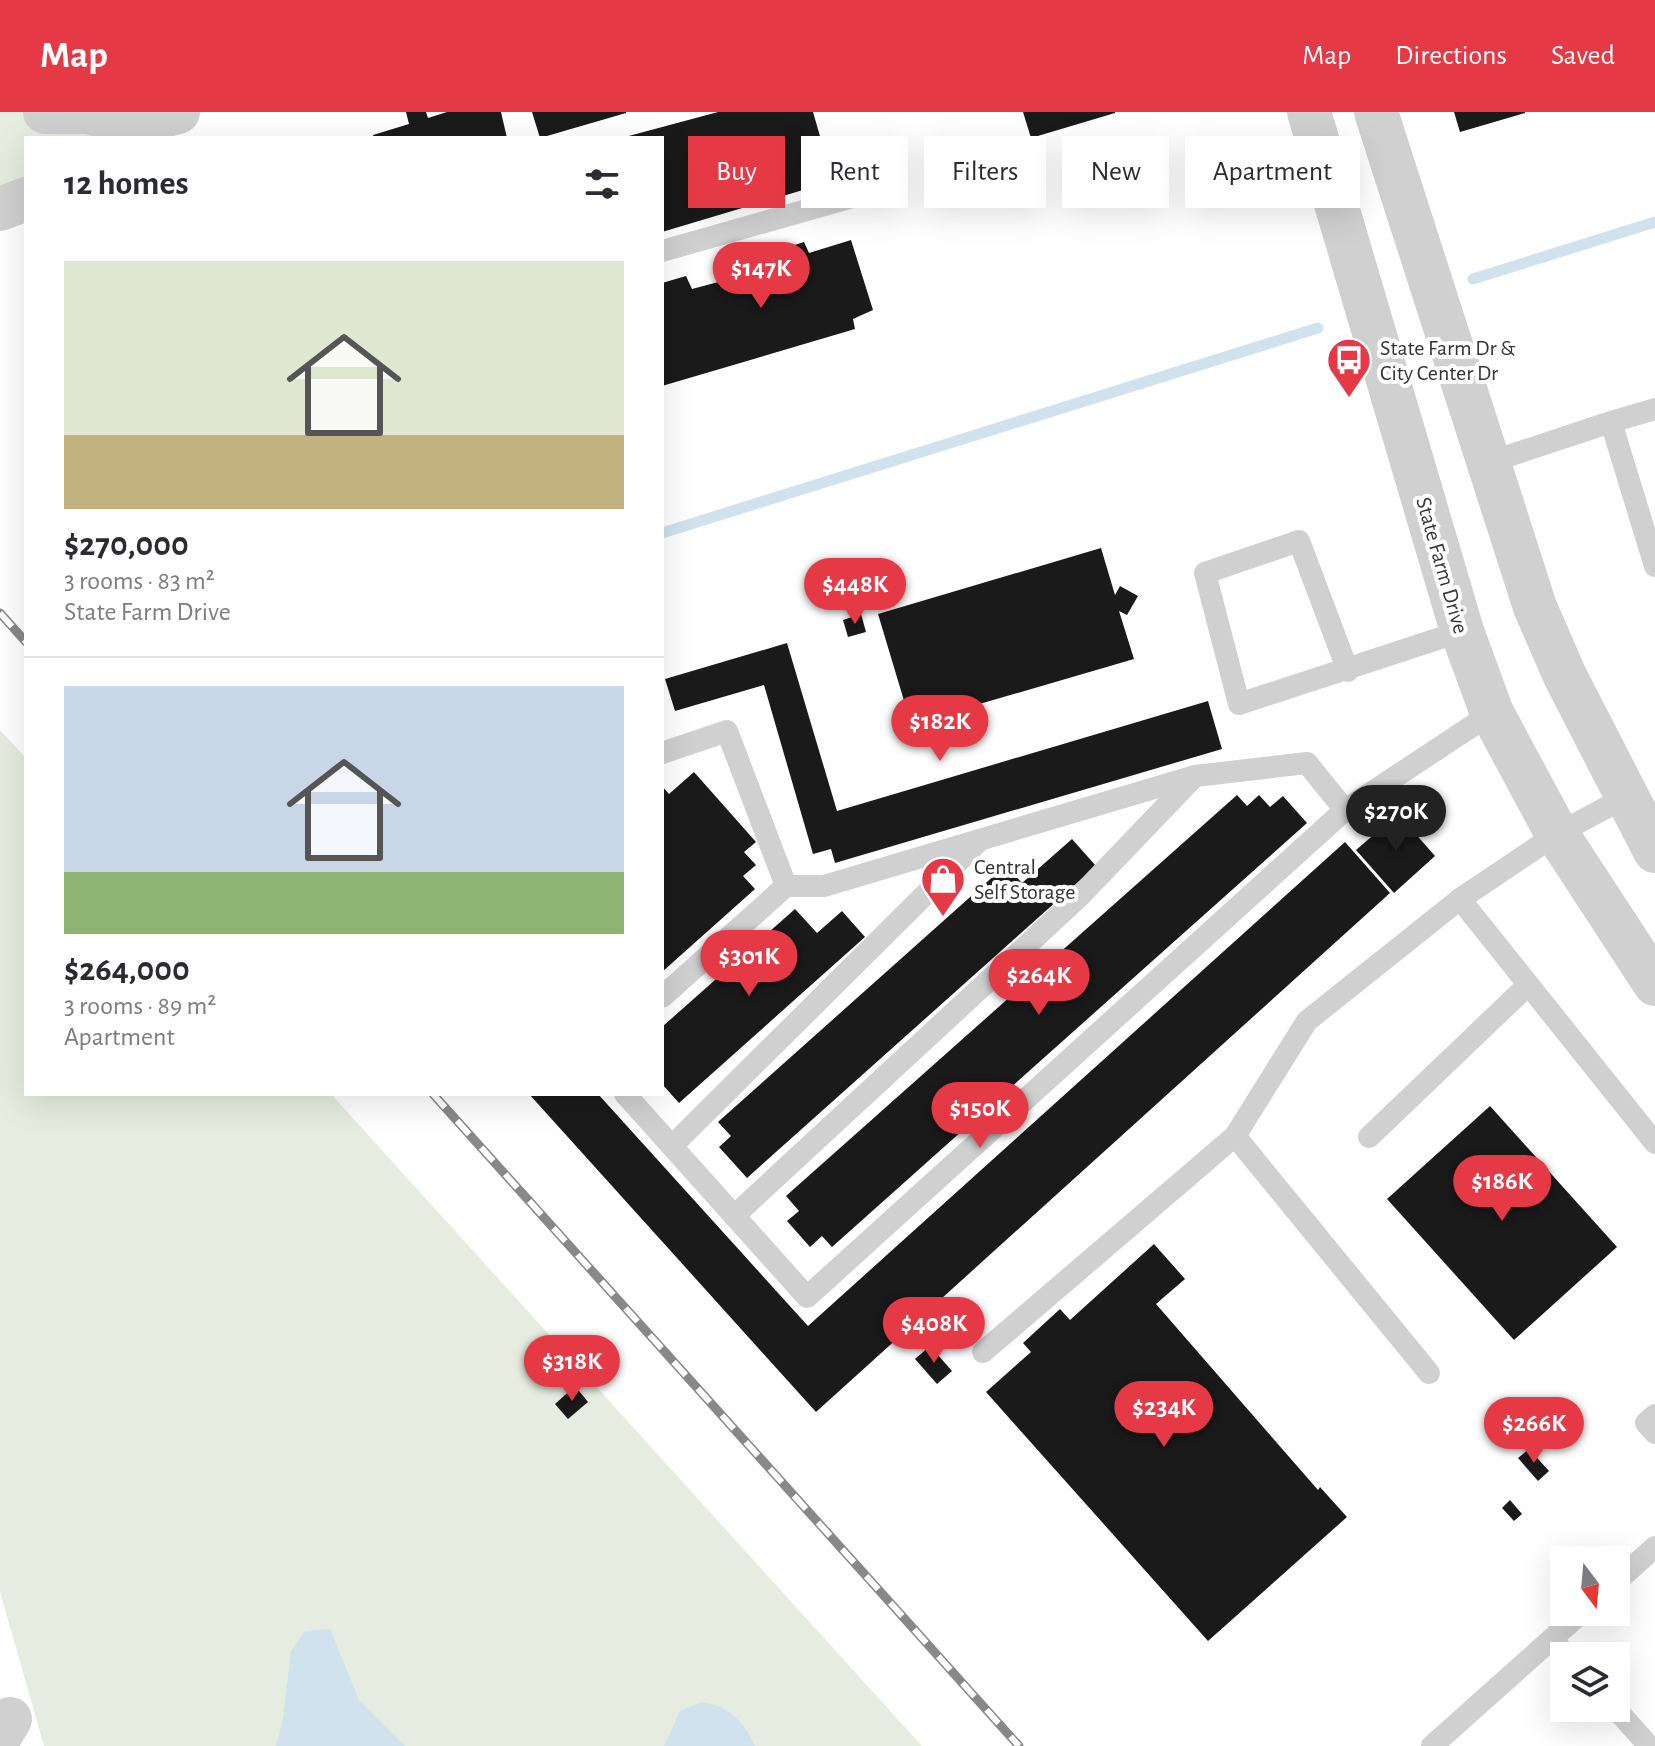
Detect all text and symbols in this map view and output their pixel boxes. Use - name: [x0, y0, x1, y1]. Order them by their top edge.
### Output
- text: Map: [40, 37, 108, 75]
- text: Map: [1302, 42, 1351, 70]
- text: Directions: [1395, 42, 1507, 70]
- text: Saved: [1551, 42, 1615, 70]
- chip: Buy: [688, 136, 785, 208]
- chip: Rent: [801, 136, 908, 208]
- chip: Filters: [924, 136, 1046, 208]
- chip: New: [1062, 136, 1169, 208]
- chip: Apartment: [1185, 136, 1360, 208]
- icon: filters: [580, 162, 624, 206]
- text: 12 homes: [64, 167, 189, 201]
- pin: $147K: [705, 242, 817, 310]
- text: $147K: [731, 255, 791, 281]
- icon: home: [272, 313, 416, 457]
- bus stop icon: State Farm Dr & City Center Dr: [1325, 336, 1373, 399]
- place label: State Farm Dr & City Center Dr: [1380, 337, 1516, 384]
- street label: State Farm Drive: [1412, 494, 1472, 636]
- text: $270,000: [64, 528, 189, 562]
- pin: $448K: [799, 558, 911, 626]
- text: 3 rooms · 83 m²: [64, 568, 215, 594]
- text: $448K: [822, 571, 888, 597]
- text: State Farm Drive: [64, 599, 231, 625]
- pin: $182K: [884, 695, 996, 763]
- text: $182K: [909, 708, 971, 734]
- icon: home: [272, 738, 416, 882]
- pin: $270K: [1340, 785, 1452, 853]
- text: $270K: [1364, 798, 1428, 824]
- shop icon: Central Self Storage: [919, 855, 967, 918]
- place label: Central Self Storage: [974, 856, 1075, 903]
- pin: $301K: [693, 930, 805, 998]
- text: $301K: [719, 943, 780, 969]
- pin: $264K: [983, 949, 1095, 1017]
- text: $264,000: [64, 953, 190, 987]
- text: $264K: [1007, 962, 1071, 988]
- text: 3 rooms · 89 m²: [64, 993, 216, 1019]
- text: Apartment: [64, 1024, 175, 1050]
- pin: $150K: [924, 1082, 1036, 1150]
- text: $150K: [949, 1095, 1011, 1121]
- pin: $186K: [1446, 1155, 1558, 1223]
- text: $186K: [1471, 1168, 1533, 1194]
- pin: $408K: [878, 1297, 990, 1365]
- text: $408K: [901, 1310, 967, 1336]
- pin: $318K: [516, 1335, 628, 1403]
- text: $318K: [542, 1348, 602, 1374]
- pin: $234K: [1108, 1381, 1220, 1449]
- text: $234K: [1132, 1394, 1196, 1420]
- pin: $266K: [1478, 1397, 1590, 1465]
- text: $266K: [1502, 1410, 1566, 1436]
- north arrow: [1550, 1546, 1630, 1626]
- map controls: [1550, 1546, 1630, 1722]
- button: layers: [1550, 1642, 1630, 1722]

